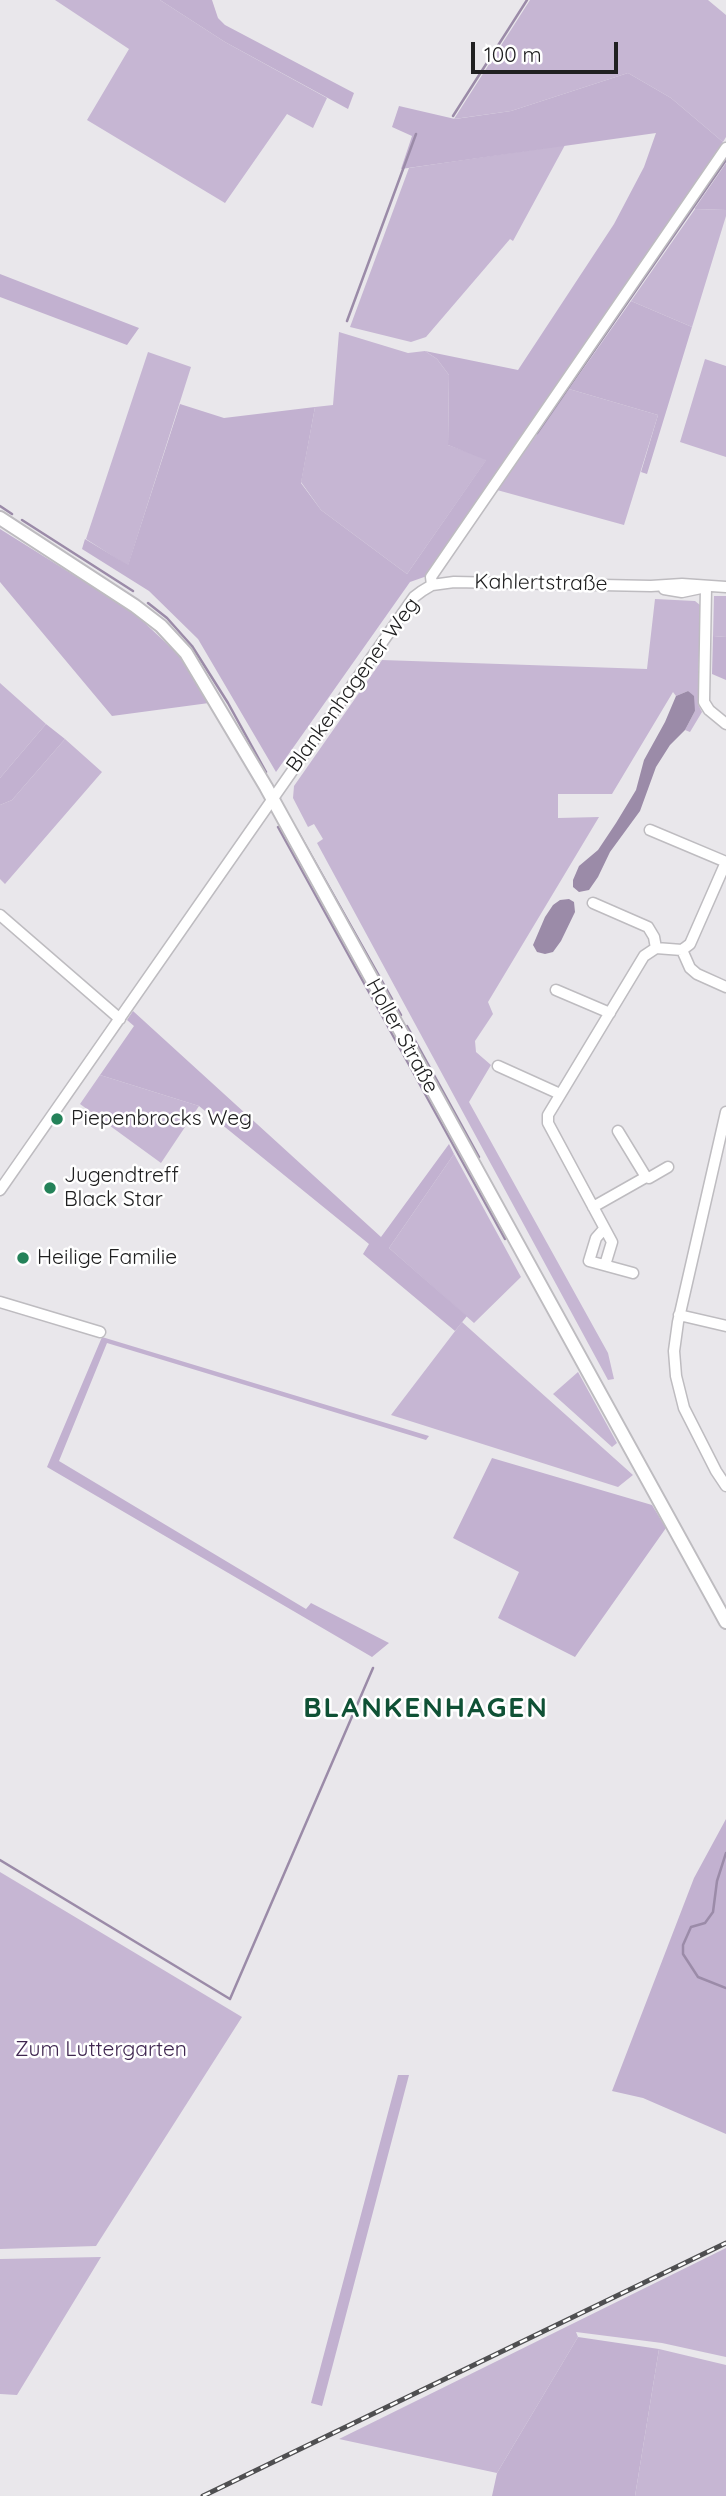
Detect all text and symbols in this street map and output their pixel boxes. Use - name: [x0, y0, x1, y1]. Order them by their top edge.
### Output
- scale bar: [474, 28, 621, 72]
- text: 100 m: [484, 41, 542, 67]
- street label: Kahlertstraße: [474, 569, 608, 597]
- street label: Blankenhagener Weg: [281, 593, 425, 777]
- street label: Holler Straße: [360, 974, 444, 1098]
- place label: Piepenbrocks Weg: [71, 1106, 252, 1132]
- marker: Piepenbrocks Weg: [49, 1111, 65, 1127]
- place label: Jugendtreff Black Star: [64, 1163, 179, 1213]
- marker: Jugendtreff Black Star: [42, 1180, 58, 1196]
- place label: Heilige Familie: [37, 1245, 177, 1271]
- marker: Heilige Familie: [15, 1250, 31, 1266]
- district label: BLANKENHAGEN: [305, 1692, 547, 1726]
- park label: Zum Luttergarten: [15, 2037, 187, 2063]

